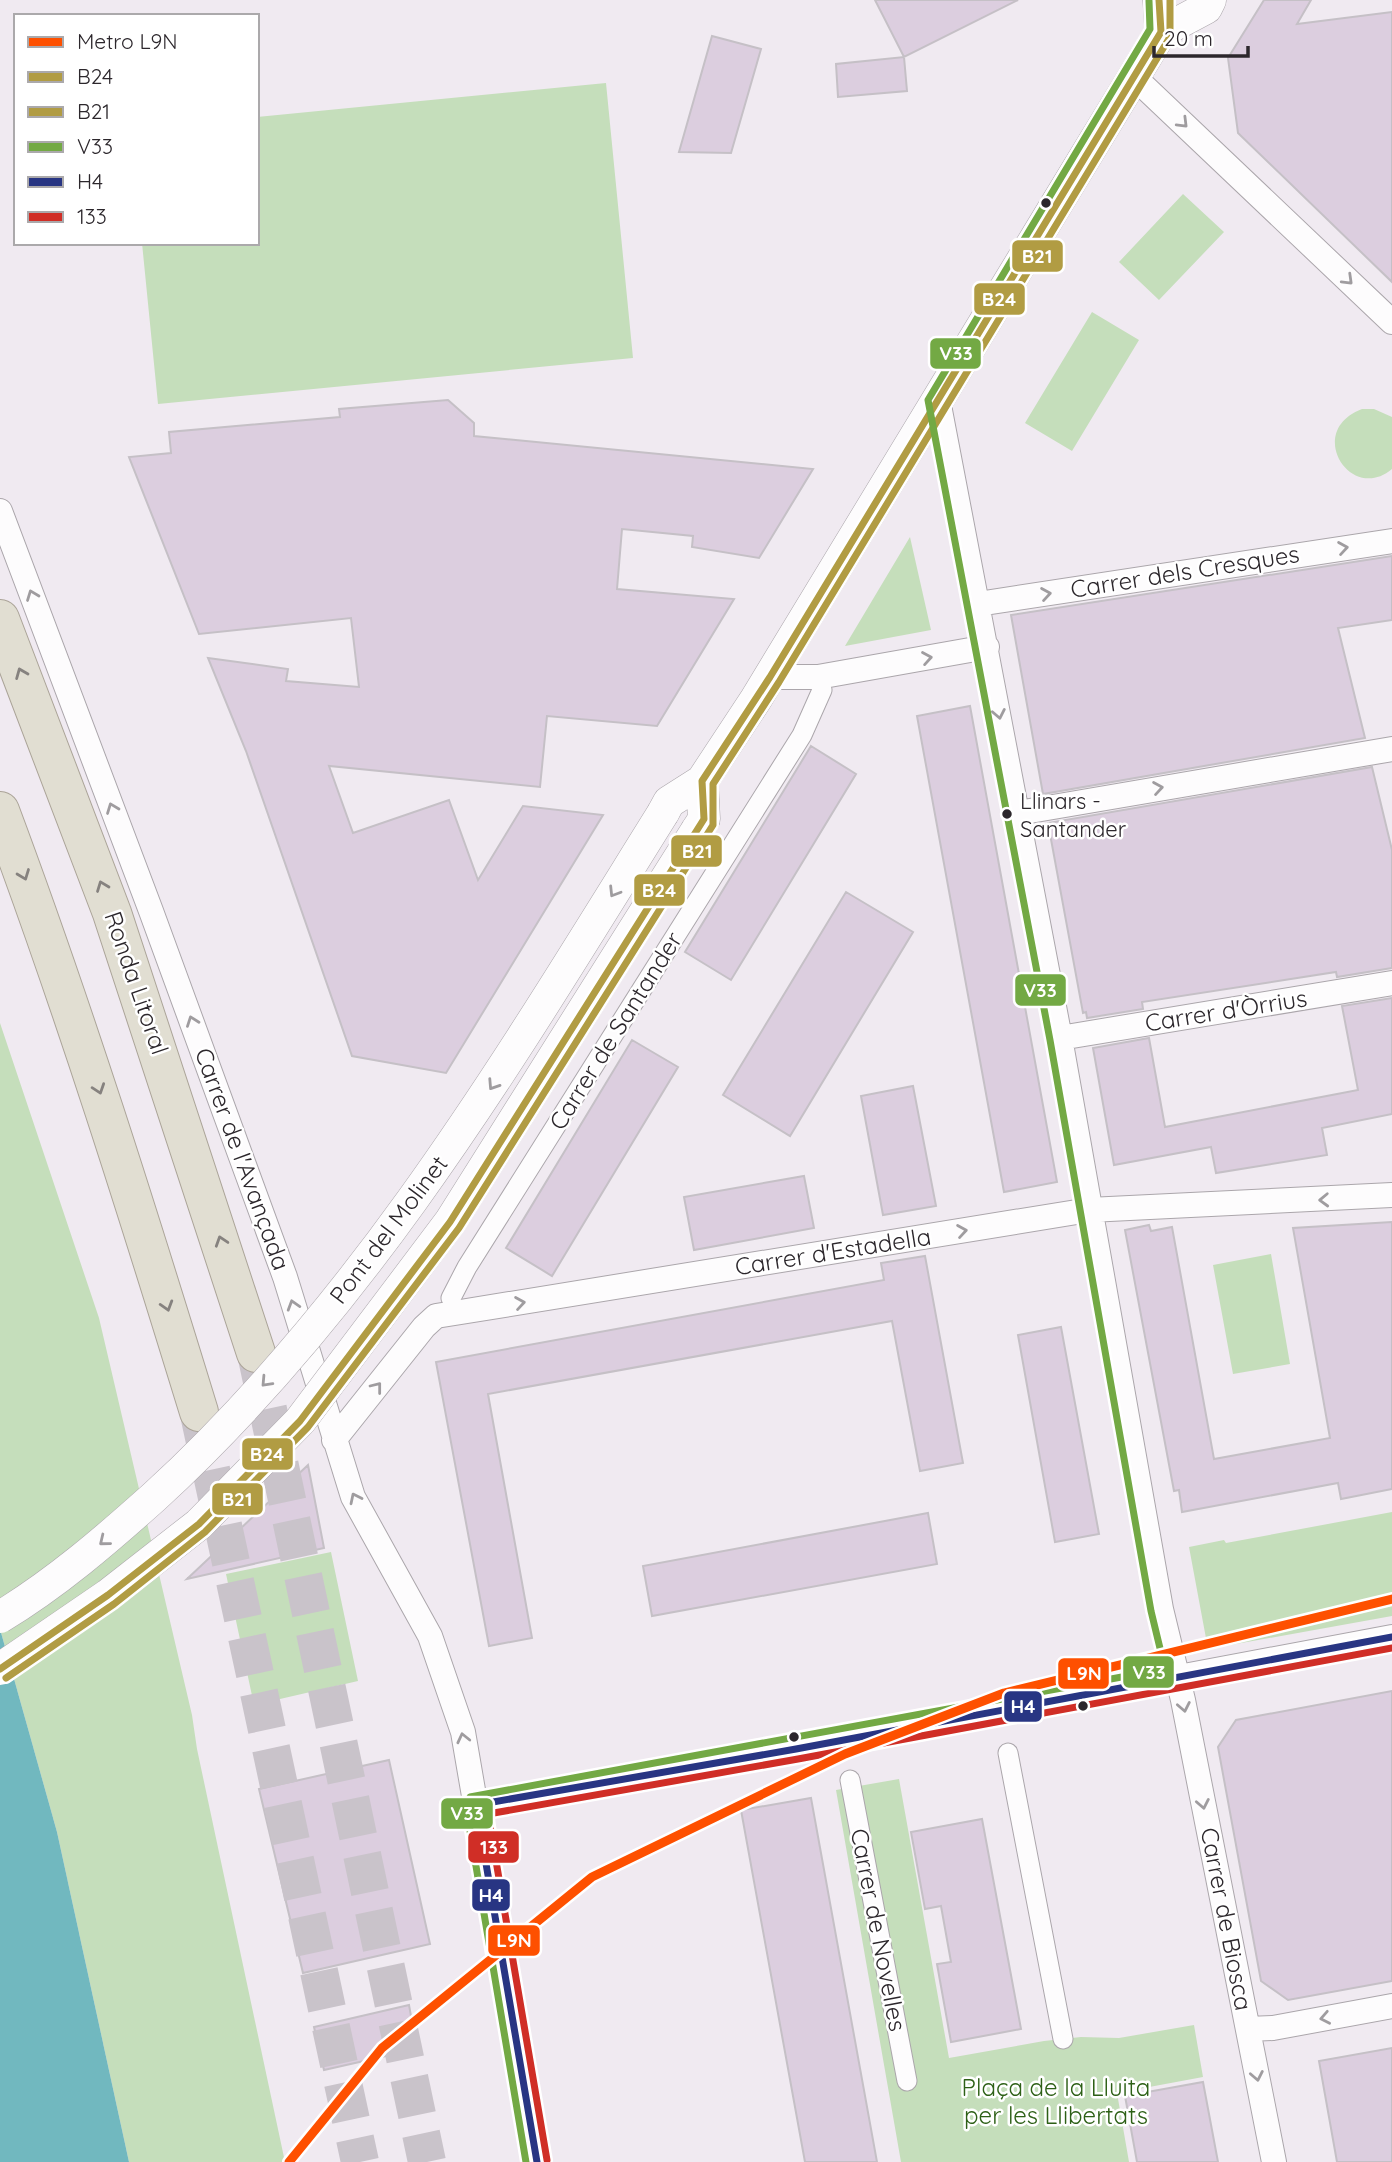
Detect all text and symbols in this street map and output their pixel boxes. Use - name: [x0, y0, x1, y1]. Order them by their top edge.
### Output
- legend: [14, 14, 259, 245]
- scale bar: [1154, 14, 1248, 58]
- text: 20 m: [1164, 25, 1213, 51]
- text: Metro L9N: [77, 28, 178, 54]
- text: B24: [77, 63, 113, 89]
- text: B21: [77, 98, 110, 124]
- one-way arrow: [1175, 115, 1187, 127]
- text: V33: [77, 133, 113, 159]
- text: H4: [77, 168, 103, 194]
- unlabelled marker: [1039, 196, 1053, 210]
- text: 133: [77, 203, 107, 229]
- line badge: B21: [1011, 239, 1064, 273]
- text: B21: [1022, 244, 1052, 268]
- one-way arrow: [1340, 271, 1353, 284]
- line badge: B24: [973, 282, 1026, 316]
- text: B24: [982, 287, 1016, 311]
- line badge: V33: [929, 337, 982, 370]
- text: V33: [939, 341, 973, 365]
- street label: Carrer dels Cresques: [1068, 538, 1301, 604]
- one-way arrow: [1337, 541, 1349, 556]
- one-way arrow: [1040, 587, 1052, 602]
- one-way arrow: [26, 590, 40, 602]
- one-way arrow: [921, 651, 933, 666]
- one-way arrow: [16, 668, 30, 680]
- one-way arrow: [991, 708, 1006, 720]
- one-way arrow: [1152, 781, 1164, 796]
- place label: Llinars - Santander: [1020, 787, 1127, 843]
- one-way arrow: [107, 803, 121, 815]
- marker: Llinars - Santander: [1000, 807, 1014, 821]
- line badge: B21: [670, 834, 723, 868]
- text: B21: [682, 839, 712, 863]
- one-way arrow: [16, 868, 30, 880]
- line badge: B24: [633, 873, 686, 907]
- text: B24: [642, 878, 676, 902]
- one-way arrow: [96, 881, 110, 893]
- one-way arrow: [609, 884, 622, 897]
- street label: Ronda Litoral: [98, 907, 175, 1058]
- street label: Carrer de Santander: [542, 926, 688, 1135]
- line badge: V33: [1014, 973, 1067, 1007]
- text: V33: [1023, 978, 1057, 1002]
- street label: Carrer d'Òrrius: [1143, 982, 1309, 1038]
- one-way arrow: [186, 1016, 200, 1028]
- street label: Carrer de l'Avançada: [189, 1043, 297, 1274]
- one-way arrow: [489, 1077, 501, 1090]
- one-way arrow: [90, 1083, 105, 1095]
- street label: Pont del Molinet: [323, 1149, 454, 1309]
- one-way arrow: [1318, 1193, 1329, 1208]
- street label: Carrer d'Estadella: [733, 1221, 933, 1281]
- one-way arrow: [956, 1224, 968, 1239]
- one-way arrow: [214, 1236, 229, 1248]
- one-way arrow: [514, 1296, 526, 1311]
- one-way arrow: [287, 1299, 302, 1311]
- one-way arrow: [158, 1300, 173, 1312]
- one-way arrow: [262, 1374, 275, 1387]
- one-way arrow: [368, 1383, 381, 1395]
- line badge: B24: [241, 1437, 294, 1471]
- text: B24: [250, 1442, 284, 1466]
- line badge: B21: [211, 1482, 264, 1516]
- text: B21: [222, 1487, 252, 1511]
- one-way arrow: [349, 1493, 363, 1505]
- one-way arrow: [99, 1533, 112, 1545]
- line badge: V33: [1122, 1655, 1175, 1689]
- line badge: L9N: [1057, 1657, 1110, 1690]
- text: V33: [1132, 1660, 1166, 1684]
- text: L9N: [1066, 1661, 1102, 1685]
- line badge: H4: [1003, 1690, 1043, 1723]
- text: H4: [1011, 1694, 1035, 1718]
- unlabelled marker: [1076, 1699, 1090, 1713]
- one-way arrow: [1176, 1701, 1191, 1713]
- unlabelled marker: [787, 1730, 801, 1744]
- one-way arrow: [457, 1732, 472, 1744]
- line badge: V33: [440, 1797, 494, 1830]
- one-way arrow: [1194, 1798, 1209, 1810]
- text: V33: [450, 1801, 484, 1825]
- street label: Carrer de Biosca: [1195, 1825, 1259, 2013]
- street label: Carrer de Novelles: [845, 1826, 913, 2034]
- line badge: 133: [467, 1830, 520, 1864]
- text: 133: [480, 1835, 508, 1859]
- line badge: H4: [471, 1878, 511, 1912]
- text: H4: [479, 1883, 503, 1907]
- line badge: L9N: [487, 1924, 541, 1957]
- text: L9N: [496, 1928, 532, 1952]
- one-way arrow: [1319, 2010, 1331, 2025]
- one-way arrow: [1248, 2070, 1263, 2082]
- park label: Plaça de la Lluita per les Llibertats: [962, 2072, 1150, 2130]

